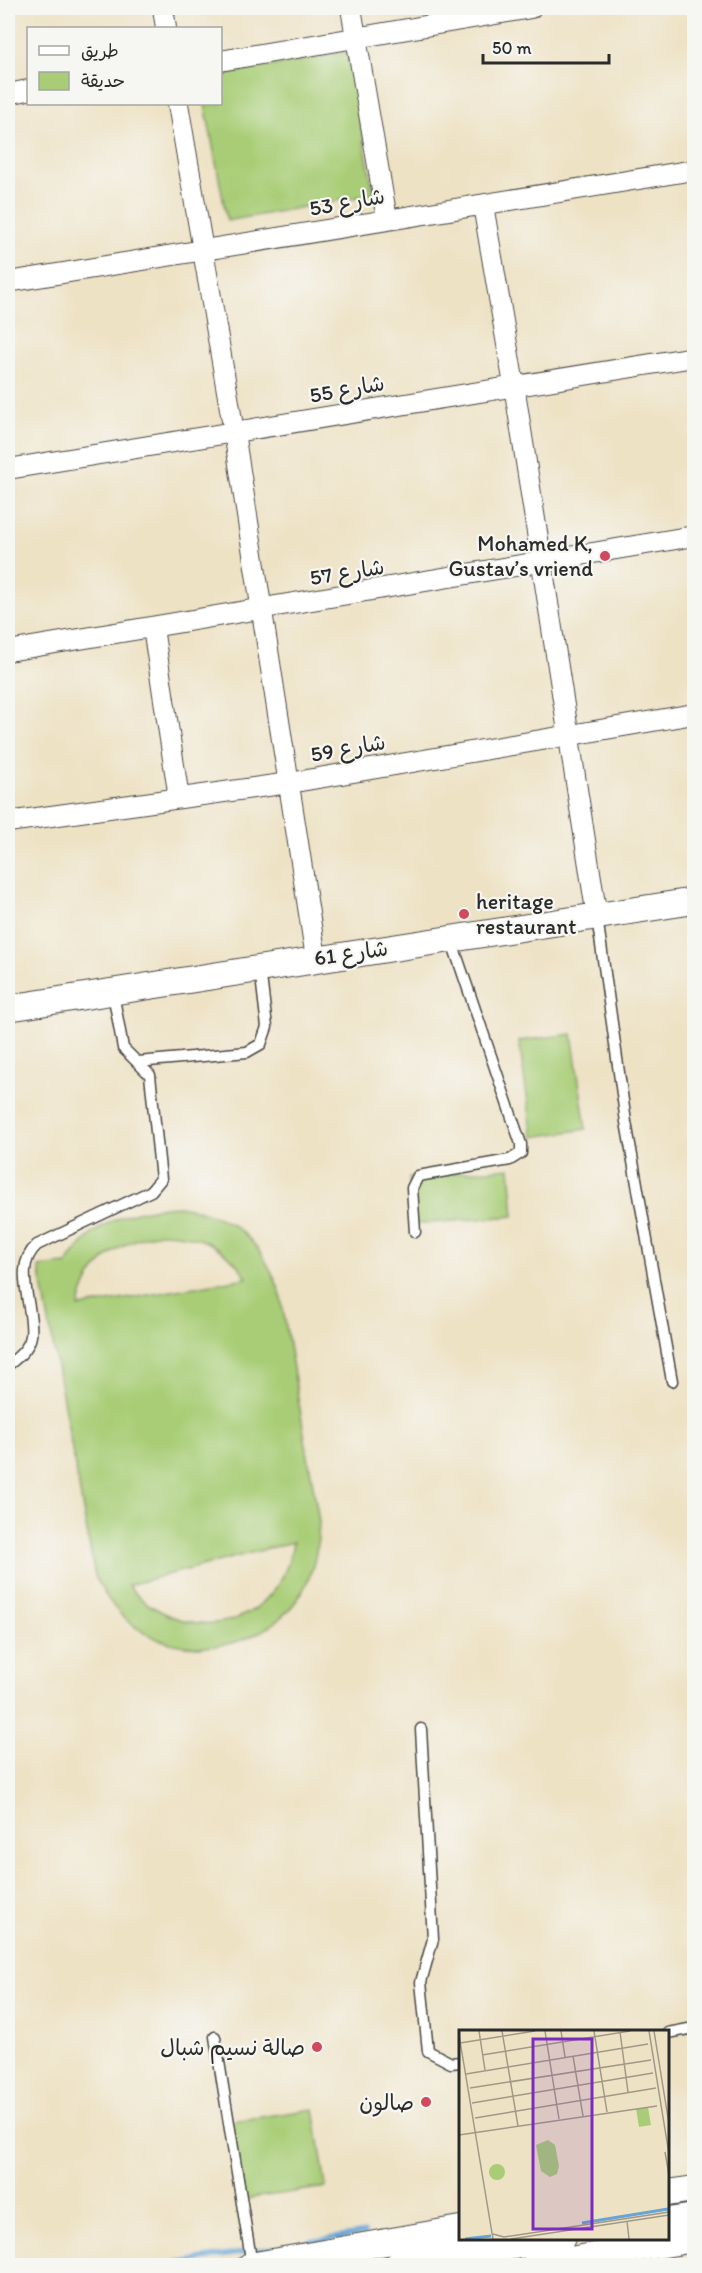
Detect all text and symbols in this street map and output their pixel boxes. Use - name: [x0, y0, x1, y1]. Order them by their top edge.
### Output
- legend: [27, 27, 222, 105]
- scale bar: [483, 27, 609, 65]
- text: 50 m: [492, 37, 532, 59]
- text: طريق: [81, 40, 119, 62]
- text: حديقة: [81, 70, 125, 92]
- street label: شارع 53: [307, 182, 387, 224]
- street label: شارع 55: [307, 369, 387, 411]
- place label: Mohamed K, Gustav’s vriend: [448, 530, 593, 582]
- marker: Mohamed K, Gustav’s vriend: [598, 549, 612, 563]
- street label: شارع 57: [308, 553, 386, 593]
- street label: شارع 59: [308, 728, 388, 770]
- place label: heritage restaurant: [476, 888, 577, 940]
- marker: heritage restaurant: [457, 907, 471, 921]
- street label: شارع 61: [312, 934, 390, 974]
- inset map: [459, 2030, 669, 2240]
- place label: صالة نسيم شبال: [160, 2034, 305, 2064]
- marker: صالة نسيم شبال: [310, 2040, 324, 2054]
- place label: صالون: [359, 2089, 414, 2117]
- marker: صالون: [419, 2095, 433, 2109]

